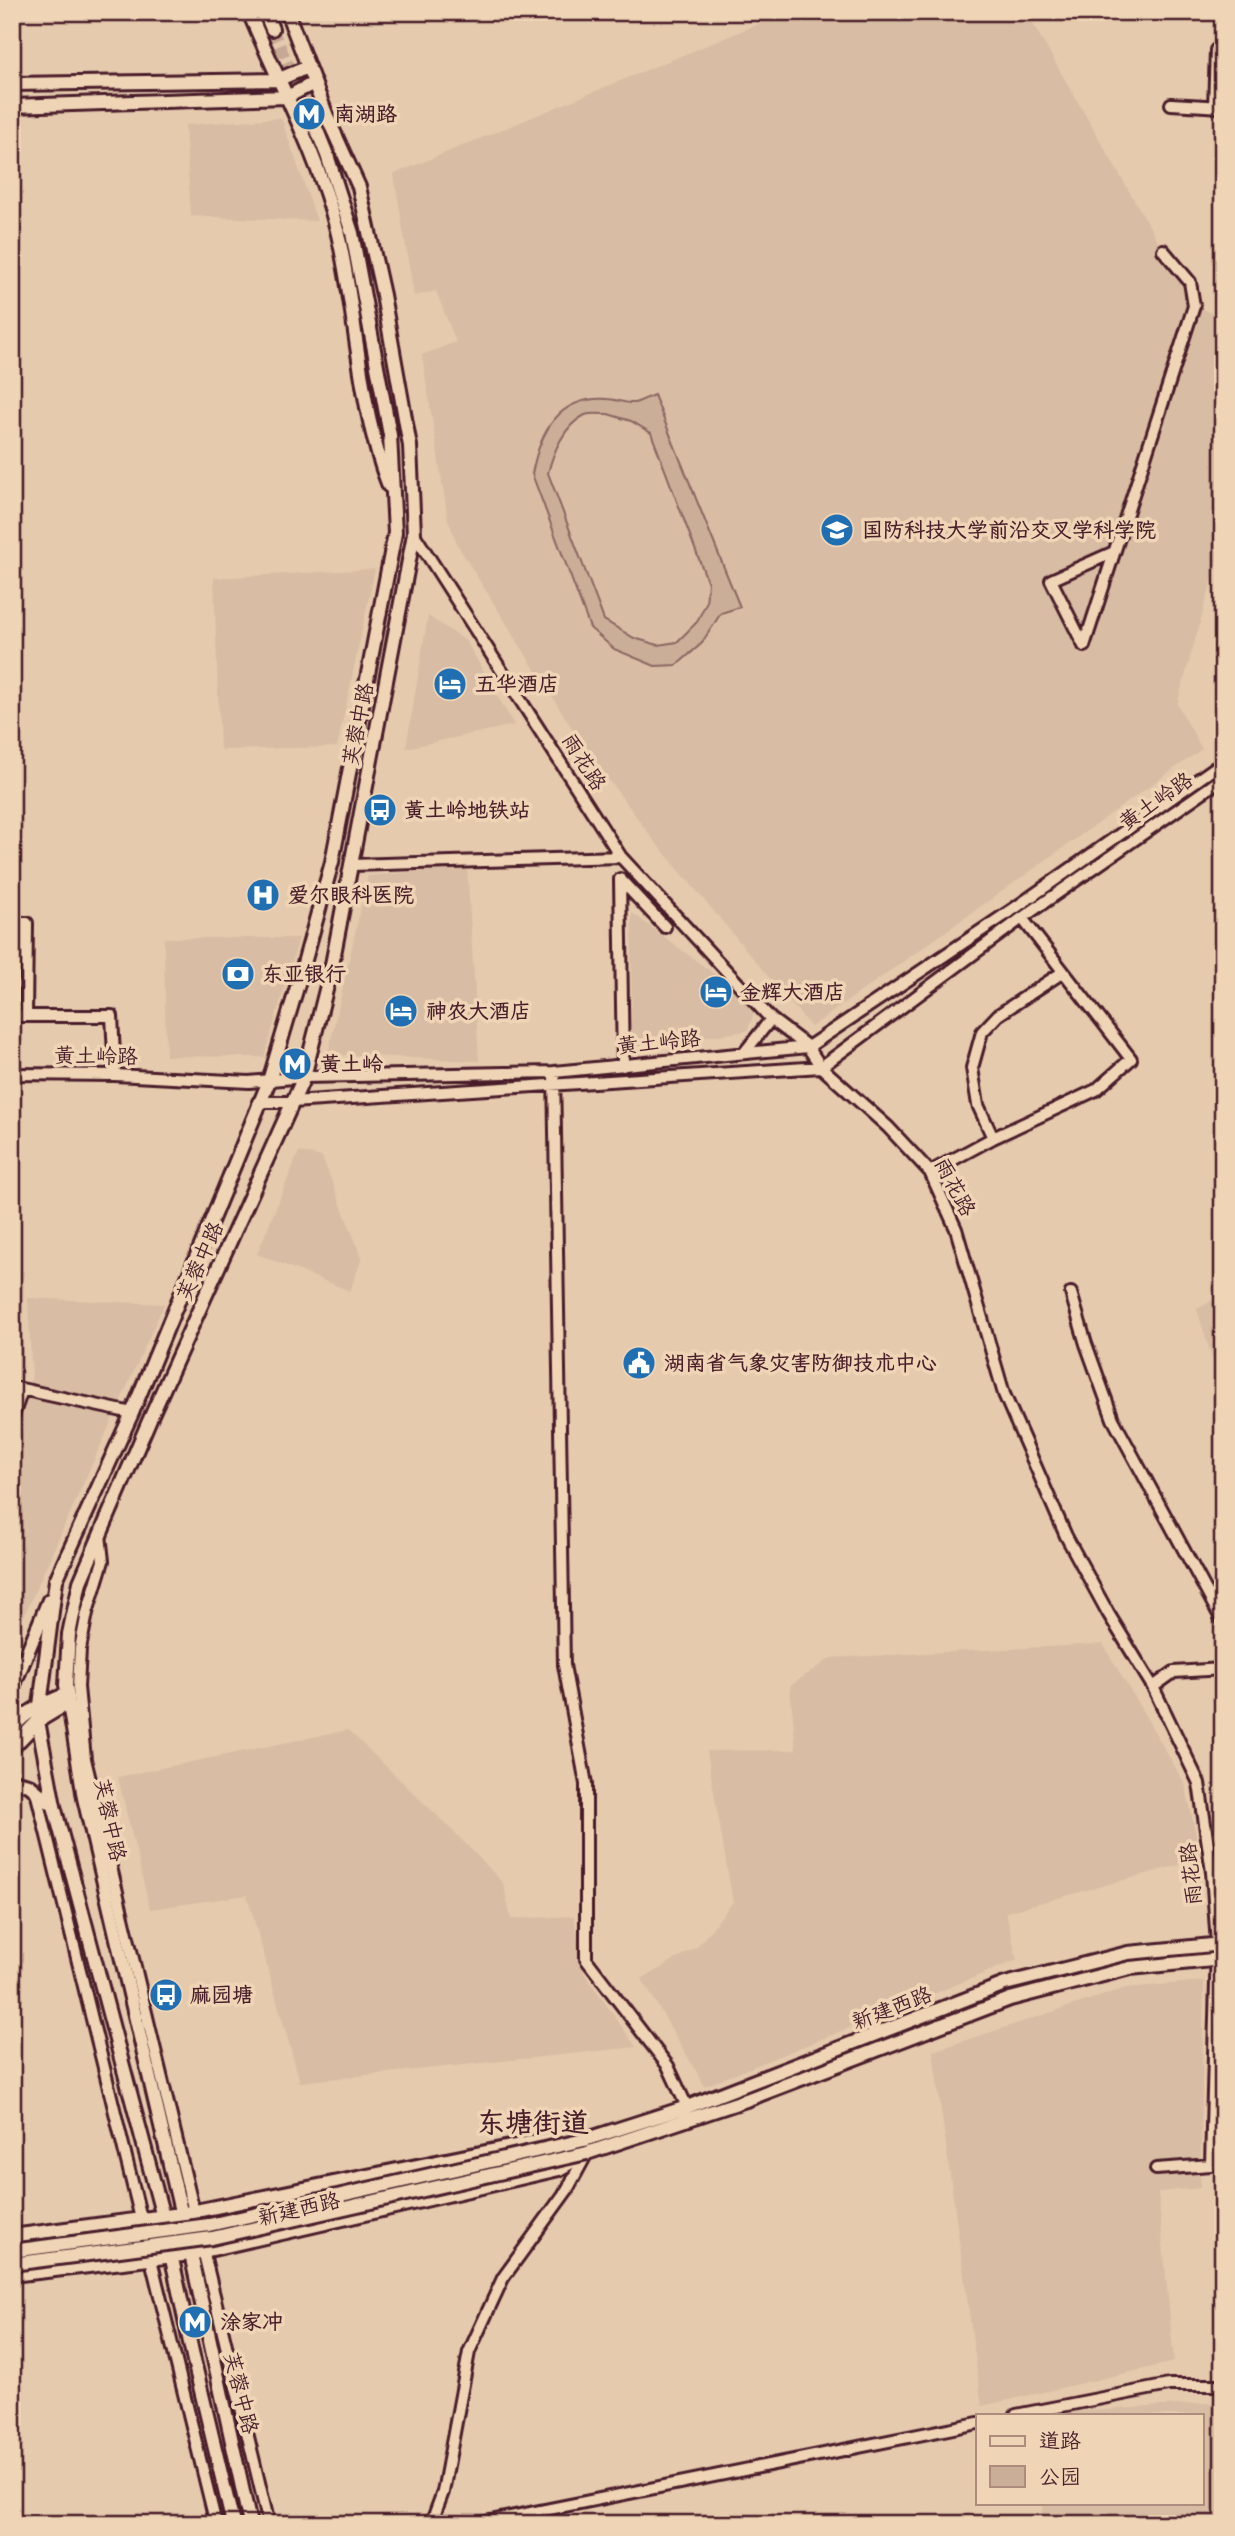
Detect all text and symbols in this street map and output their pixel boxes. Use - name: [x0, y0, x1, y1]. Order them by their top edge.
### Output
- metro station icon: 南湖路: [290, 95, 328, 133]
- place label: 南湖路: [334, 100, 397, 128]
- school or university icon: 国防科技大学前沿交叉学科学院: [818, 511, 856, 549]
- place label: 国防科技大学前沿交叉学科学院: [862, 516, 1156, 544]
- hotel icon: 五华酒店: [431, 665, 469, 703]
- place label: 五华酒店: [475, 670, 559, 698]
- street label: 芙蓉中路: [336, 680, 380, 768]
- street label: 雨花路: [555, 728, 613, 796]
- street label: 黄土岭路: [1114, 765, 1198, 837]
- bus stop icon: 黄土岭地铁站: [361, 791, 399, 829]
- place label: 黄土岭地铁站: [404, 796, 530, 824]
- hospital icon: 爱尔眼科医院: [244, 876, 282, 914]
- place label: 爱尔眼科医院: [288, 881, 414, 909]
- bank icon: 东亚银行: [219, 955, 257, 993]
- place label: 东亚银行: [262, 960, 346, 988]
- hotel icon: 金辉大酒店: [697, 973, 735, 1011]
- place label: 金辉大酒店: [740, 978, 845, 1006]
- hotel icon: 神农大酒店: [382, 992, 420, 1030]
- place label: 神农大酒店: [426, 997, 531, 1025]
- street label: 黄土岭路: [616, 1024, 702, 1060]
- street label: 黄土岭路: [54, 1041, 138, 1071]
- metro station icon: 黄土岭: [276, 1045, 314, 1083]
- place label: 黄土岭: [320, 1050, 383, 1078]
- street label: 雨花路: [928, 1153, 982, 1221]
- street label: 芙蓉中路: [170, 1217, 230, 1305]
- public building icon: 湖南省气象灾害防御技术中心: [620, 1344, 658, 1382]
- place label: 湖南省气象灾害防御技术中心: [664, 1349, 937, 1377]
- street label: 芙蓉中路: [88, 1776, 132, 1864]
- street label: 雨花路: [1174, 1841, 1208, 1907]
- bus stop icon: 麻园塘: [147, 1976, 185, 2014]
- street label: 新建西路: [848, 1980, 936, 2036]
- place label: 麻园塘: [190, 1981, 253, 2009]
- district label: 东塘街道: [477, 2103, 589, 2141]
- street label: 新建西路: [255, 2186, 343, 2232]
- metro station icon: 涂家冲: [176, 2303, 214, 2341]
- place label: 涂家冲: [220, 2308, 283, 2336]
- street label: 芙蓉中路: [217, 2349, 265, 2437]
- legend: [976, 2414, 1204, 2504]
- text: 道路: [1039, 2427, 1081, 2455]
- text: 公园: [1039, 2463, 1081, 2491]

